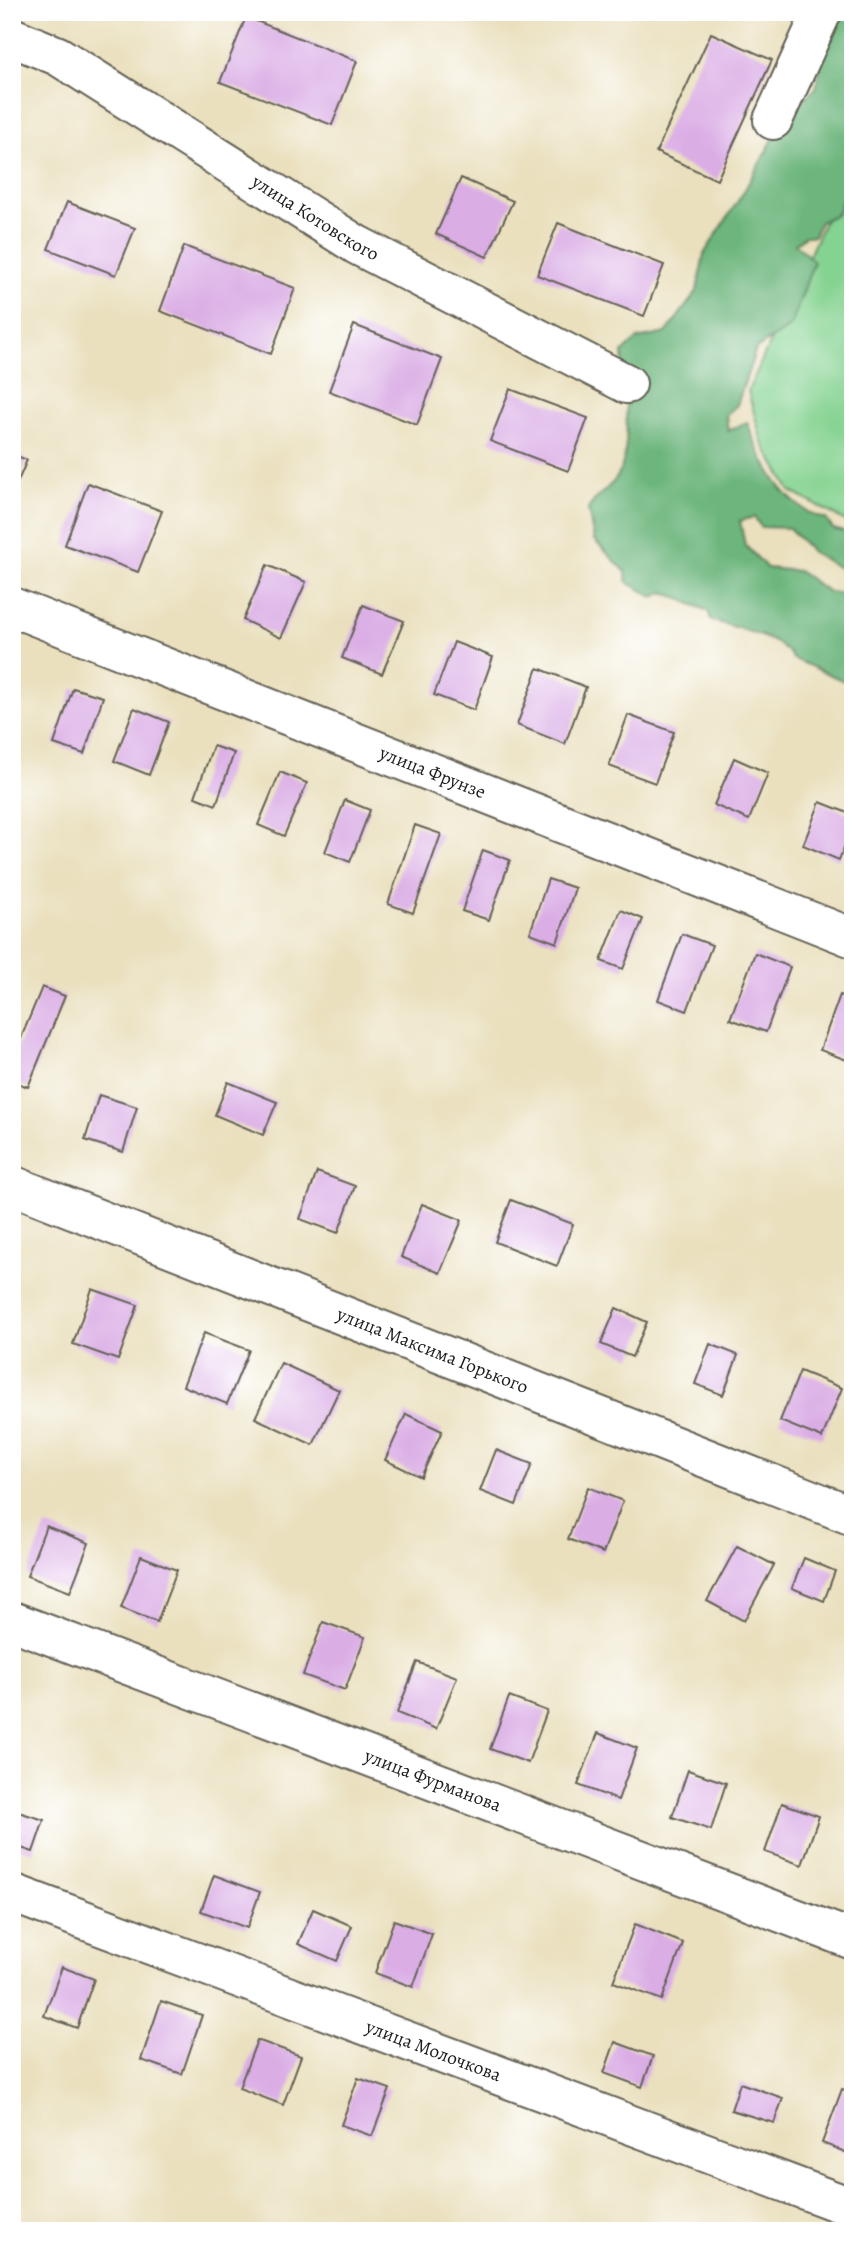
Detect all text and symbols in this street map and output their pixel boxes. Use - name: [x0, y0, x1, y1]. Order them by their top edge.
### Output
- street label: улица Котовского: [246, 168, 384, 267]
- street label: улица Фрунзе: [375, 740, 489, 805]
- street label: улица Максима Горького: [332, 1301, 532, 1400]
- street label: улица Фурманова: [360, 1742, 505, 1818]
- street label: улица Молочкова: [361, 2013, 505, 2088]

